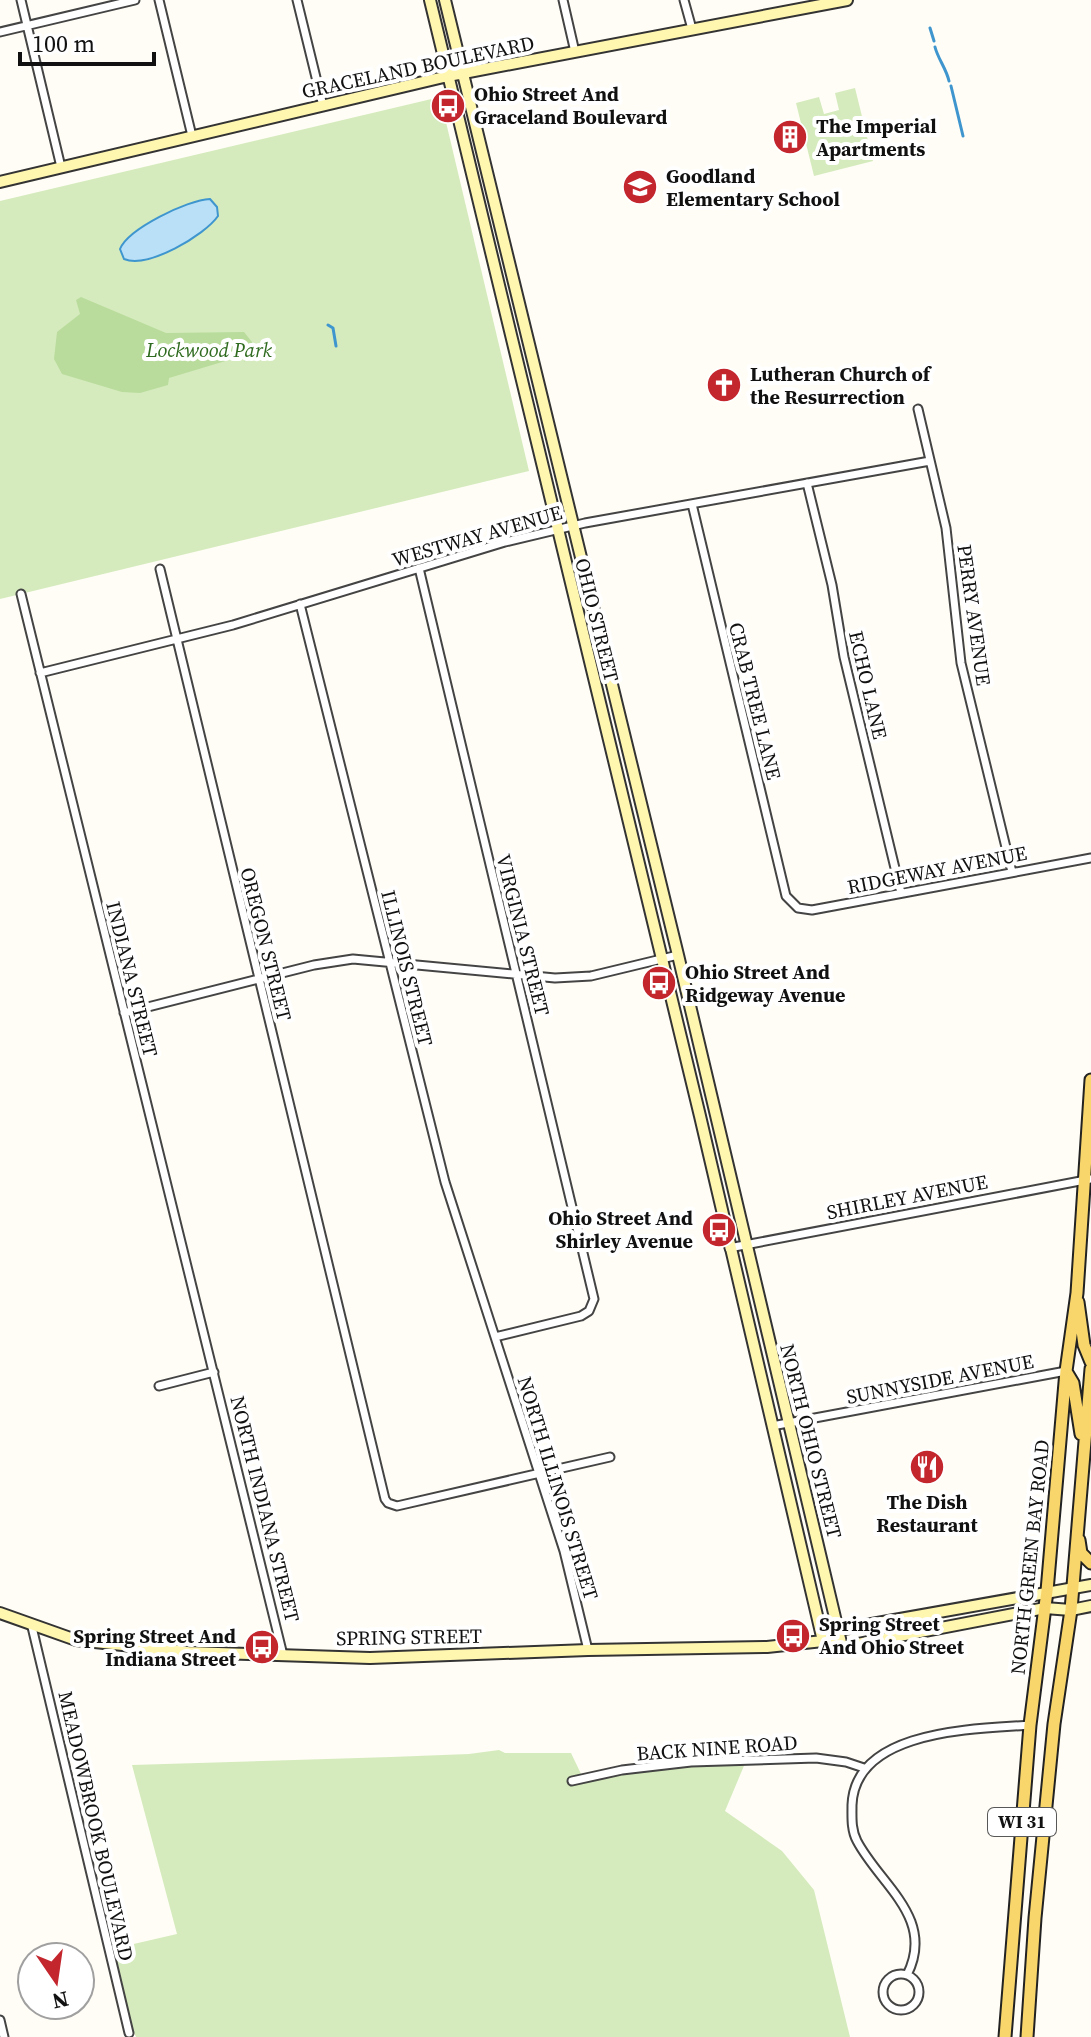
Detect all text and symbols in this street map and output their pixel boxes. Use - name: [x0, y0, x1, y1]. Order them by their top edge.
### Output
- scale bar: [20, 16, 154, 66]
- text: 100 m: [32, 27, 95, 60]
- street label: GRACELAND BOULEVARD: [299, 29, 537, 105]
- place label: Ohio Street And Graceland Boulevard: [474, 80, 667, 131]
- bus stop icon: Ohio Street And Graceland Boulevard: [429, 87, 467, 125]
- place label: The Imperial Apartments: [816, 112, 937, 163]
- building icon: The Imperial Apartments: [771, 118, 809, 156]
- place label: Goodland Elementary School: [666, 162, 840, 213]
- school or university icon: Goodland Elementary School: [621, 168, 659, 206]
- park label: Lockwood Park: [145, 336, 273, 364]
- place label: Lutheran Church of the Resurrection: [750, 360, 933, 411]
- church icon: Lutheran Church of the Resurrection: [705, 366, 743, 404]
- street label: WESTWAY AVENUE: [389, 498, 565, 574]
- street label: PERRY AVENUE: [950, 542, 998, 688]
- street label: OHIO STREET: [568, 555, 626, 685]
- street label: CRAB TREE LANE: [722, 619, 788, 783]
- street label: ECHO LANE: [842, 628, 894, 742]
- street label: RIDGEWAY AVENUE: [845, 839, 1029, 901]
- street label: VIRGINIA STREET: [489, 851, 557, 1019]
- street label: OREGON STREET: [233, 864, 299, 1024]
- street label: ILLINOIS STREET: [374, 887, 440, 1049]
- street label: INDIANA STREET: [99, 898, 165, 1060]
- place label: Ohio Street And Ridgeway Avenue: [685, 958, 845, 1009]
- bus stop icon: Ohio Street And Ridgeway Avenue: [640, 964, 678, 1002]
- street label: SHIRLEY AVENUE: [824, 1168, 990, 1226]
- place label: Ohio Street And Shirley Avenue: [548, 1204, 693, 1255]
- bus stop icon: Ohio Street And Shirley Avenue: [700, 1211, 738, 1249]
- street label: NORTH OHIO STREET: [773, 1341, 849, 1541]
- street label: SUNNYSIDE AVENUE: [844, 1347, 1036, 1411]
- street label: NORTH ILLINOIS STREET: [511, 1373, 605, 1603]
- street label: NORTH INDIANA STREET: [223, 1393, 307, 1625]
- street label: NORTH GREEN BAY ROAD: [1004, 1438, 1056, 1676]
- restaurant icon: The Dish Restaurant: [908, 1448, 946, 1486]
- place label: The Dish Restaurant: [876, 1488, 979, 1539]
- place label: Spring Street And Ohio Street: [819, 1610, 965, 1661]
- bus stop icon: Spring Street And Ohio Street: [774, 1617, 812, 1655]
- place label: Spring Street And Indiana Street: [73, 1622, 237, 1673]
- street label: SPRING STREET: [336, 1622, 482, 1652]
- bus stop icon: Spring Street And Indiana Street: [243, 1628, 281, 1666]
- street label: MEADOWBROOK BOULEVARD: [51, 1688, 141, 1964]
- street label: BACK NINE ROAD: [635, 1728, 799, 1768]
- road number: WI 31: [988, 1808, 1056, 1836]
- north arrow: [16, 1941, 96, 2021]
- text: N: [49, 1984, 72, 2017]

